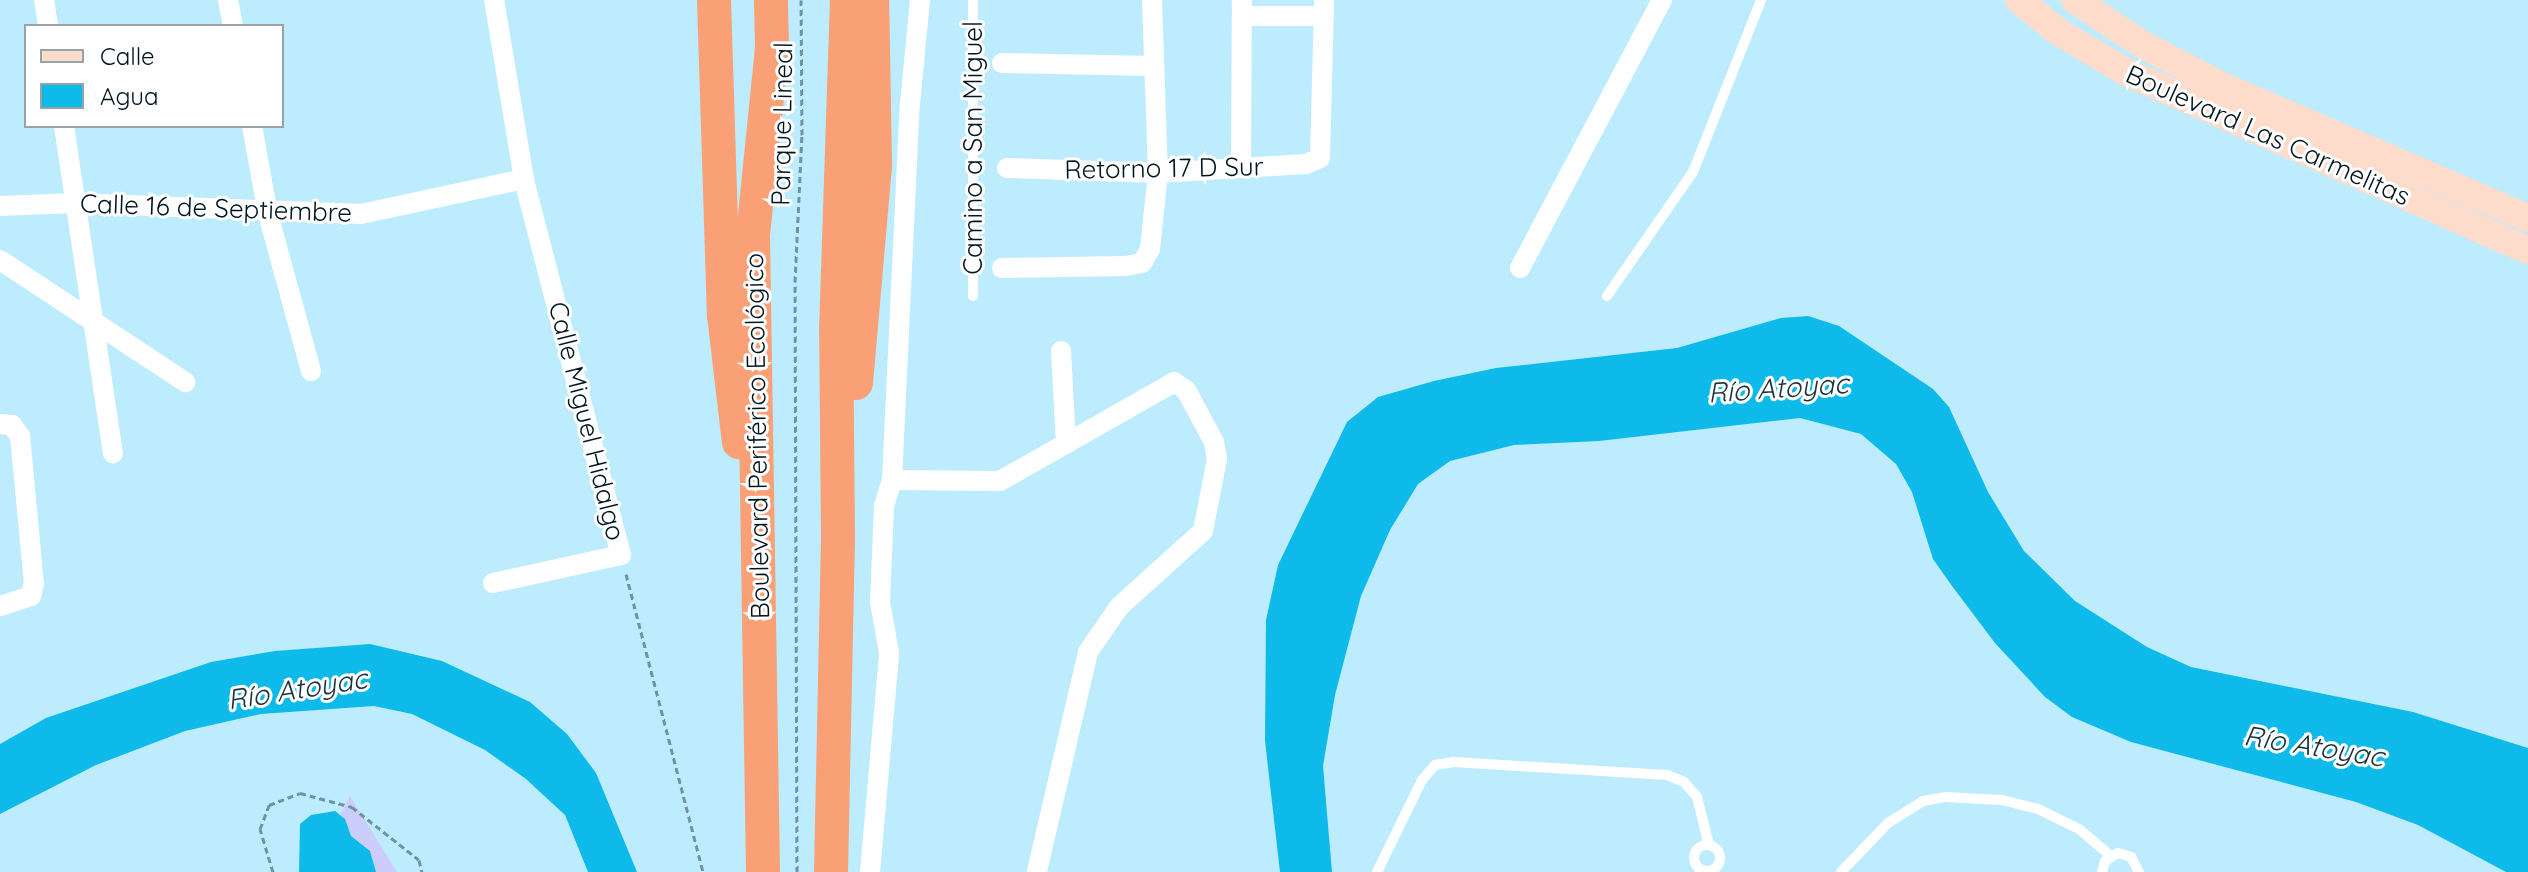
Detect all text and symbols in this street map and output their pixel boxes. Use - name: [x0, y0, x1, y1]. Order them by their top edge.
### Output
- street label: Camino a San Miguel: [957, 21, 989, 275]
- legend: [24, 24, 284, 128]
- text: Calle: [100, 41, 155, 71]
- street label: Parque Lineal: [765, 42, 799, 206]
- street label: Boulevard Las Carmelitas: [2121, 58, 2415, 212]
- text: Agua: [100, 81, 159, 111]
- street label: Retorno 17 D Sur: [1064, 151, 1264, 185]
- street label: Calle 16 de Septiembre: [79, 188, 353, 228]
- street label: Boulevard Periférico Ecológico: [738, 253, 776, 619]
- street label: Calle Miguel Hidalgo: [542, 298, 632, 544]
- water label: Río Atoyac: [1707, 366, 1849, 410]
- water label: Río Atoyac: [225, 661, 369, 717]
- water label: Río Atoyac: [2242, 718, 2386, 774]

